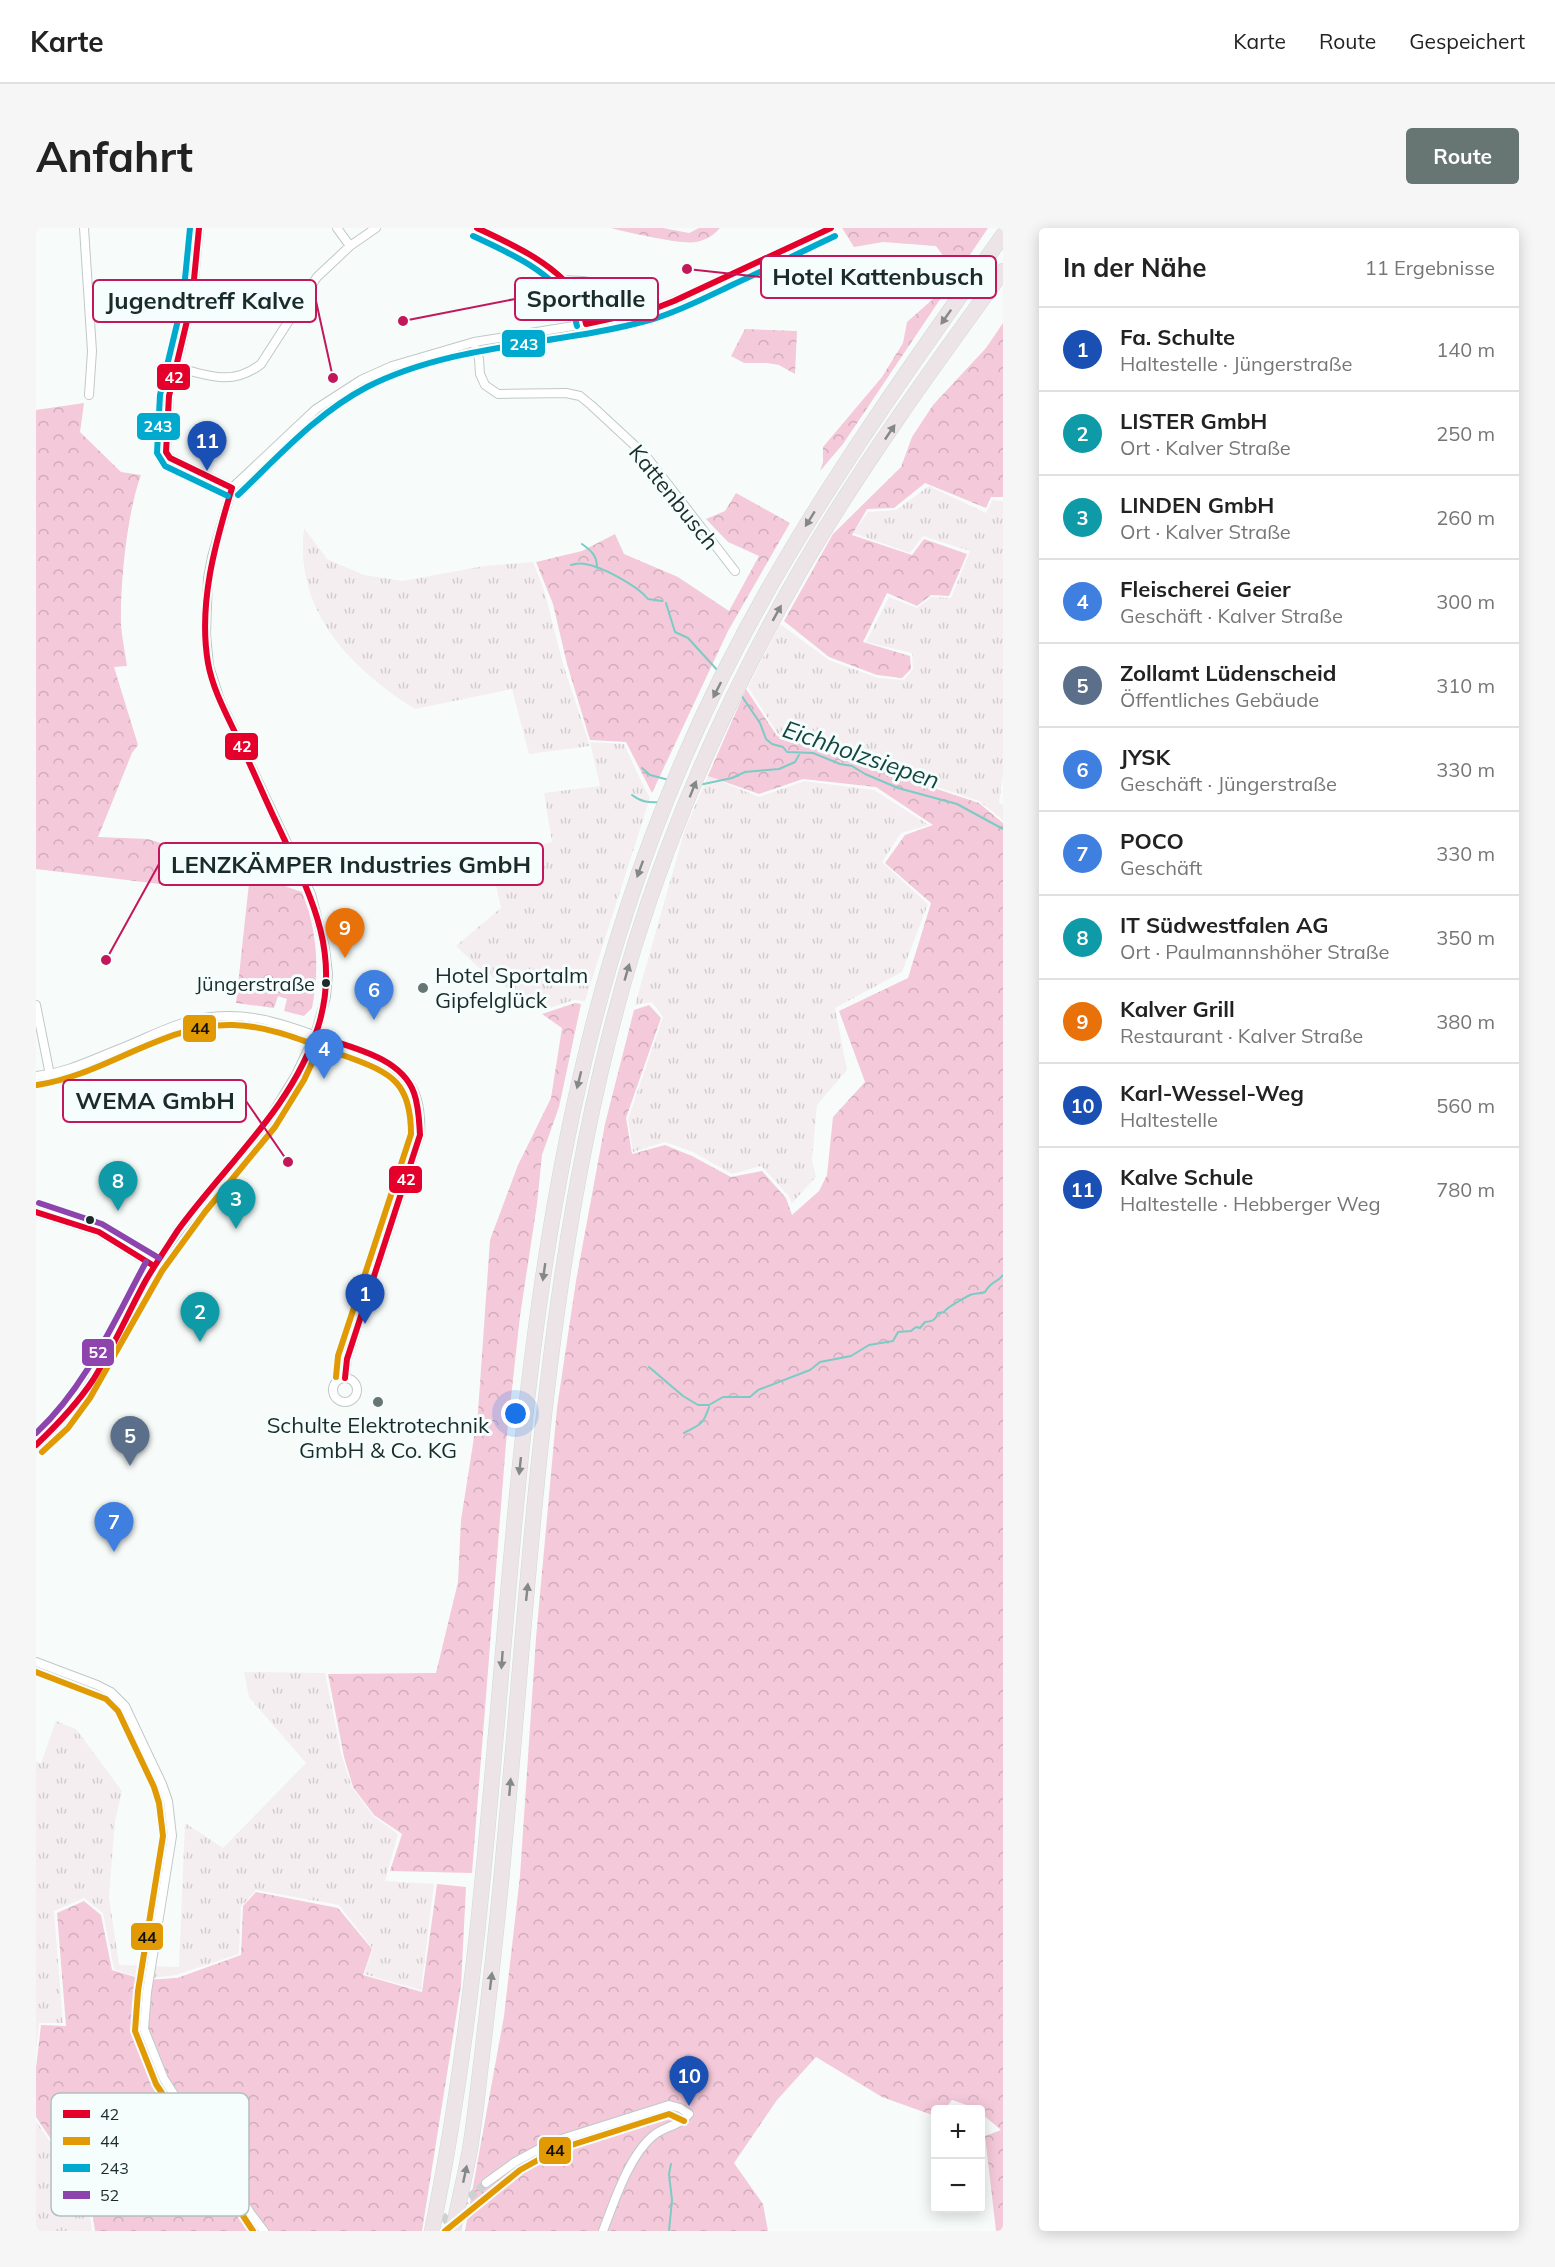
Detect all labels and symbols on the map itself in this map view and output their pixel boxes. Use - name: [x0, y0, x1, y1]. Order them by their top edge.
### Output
- callout: Hotel Kattenbusch: [761, 256, 996, 298]
- text: Hotel Kattenbusch: [772, 261, 984, 291]
- callout: Sporthalle: [515, 278, 658, 320]
- callout: Jugendtreff Kalve: [93, 280, 316, 322]
- text: Sporthalle: [527, 283, 645, 313]
- text: Jugendtreff Kalve: [106, 285, 304, 315]
- one-way arrow: [941, 309, 952, 325]
- line badge: 243: [501, 329, 546, 358]
- text: 243: [510, 334, 538, 354]
- line badge: 42: [156, 363, 191, 391]
- text: 42: [164, 367, 184, 387]
- line badge: 243: [136, 412, 181, 441]
- text: 243: [144, 416, 172, 436]
- pin: 11: [188, 422, 226, 471]
- one-way arrow: [885, 423, 896, 440]
- street label: Kattenbusch: [623, 439, 725, 555]
- one-way arrow: [805, 511, 816, 527]
- one-way arrow: [772, 604, 782, 621]
- one-way arrow: [712, 682, 721, 699]
- water label: Eichholzsiepen: [779, 713, 944, 795]
- line badge: 42: [224, 732, 259, 761]
- text: 42: [232, 736, 252, 756]
- one-way arrow: [688, 779, 698, 797]
- callout: LENZKÄMPER Industries GmbH: [159, 843, 543, 885]
- text: LENZKÄMPER Industries GmbH: [171, 849, 531, 879]
- one-way arrow: [635, 861, 645, 879]
- pin: 9: [326, 908, 364, 958]
- place label: Hotel Sportalm Gipfelglück: [435, 961, 588, 1014]
- one-way arrow: [623, 963, 632, 981]
- pin: 6: [354, 970, 394, 1020]
- place label: Jüngerstraße: [196, 971, 315, 996]
- marker: Jüngerstraße: [320, 977, 332, 989]
- marker: Hotel Sportalm Gipfelglück: [416, 981, 430, 995]
- line badge: 44: [182, 1014, 217, 1043]
- text: 44: [190, 1018, 210, 1038]
- pin: 4: [304, 1030, 344, 1079]
- one-way arrow: [574, 1071, 584, 1090]
- callout: WEMA GmbH: [63, 1080, 246, 1122]
- text: WEMA GmbH: [75, 1085, 235, 1115]
- pin: 8: [98, 1162, 137, 1211]
- line badge: 42: [388, 1165, 423, 1194]
- text: 42: [396, 1169, 416, 1189]
- pin: 3: [216, 1180, 256, 1229]
- unlabelled marker: [84, 1214, 96, 1226]
- one-way arrow: [539, 1263, 548, 1282]
- pin: 1: [346, 1274, 384, 1324]
- pin: 2: [180, 1292, 220, 1342]
- line badge: 52: [81, 1338, 115, 1367]
- text: 52: [88, 1342, 108, 1362]
- marker: Schulte Elektrotechnik GmbH & Co. KG: [371, 1395, 385, 1409]
- your location: [501, 1399, 530, 1428]
- place label: Schulte Elektrotechnik GmbH & Co. KG: [267, 1411, 490, 1464]
- pin: 5: [110, 1416, 149, 1466]
- one-way arrow: [515, 1456, 525, 1475]
- pin: 7: [94, 1502, 134, 1552]
- one-way arrow: [522, 1583, 532, 1602]
- one-way arrow: [497, 1650, 507, 1669]
- one-way arrow: [505, 1777, 515, 1796]
- line badge: 44: [130, 1922, 164, 1951]
- text: 44: [137, 1927, 157, 1947]
- one-way arrow: [487, 1971, 496, 1990]
- pin: 10: [670, 2056, 708, 2106]
- legend: [51, 2093, 249, 2216]
- text: 42: [100, 2104, 119, 2124]
- text: 44: [100, 2131, 120, 2151]
- line badge: 44: [538, 2136, 572, 2165]
- text: 44: [545, 2140, 565, 2160]
- text: 243: [100, 2158, 129, 2178]
- one-way arrow: [460, 2164, 470, 2183]
- text: 52: [100, 2185, 119, 2205]

